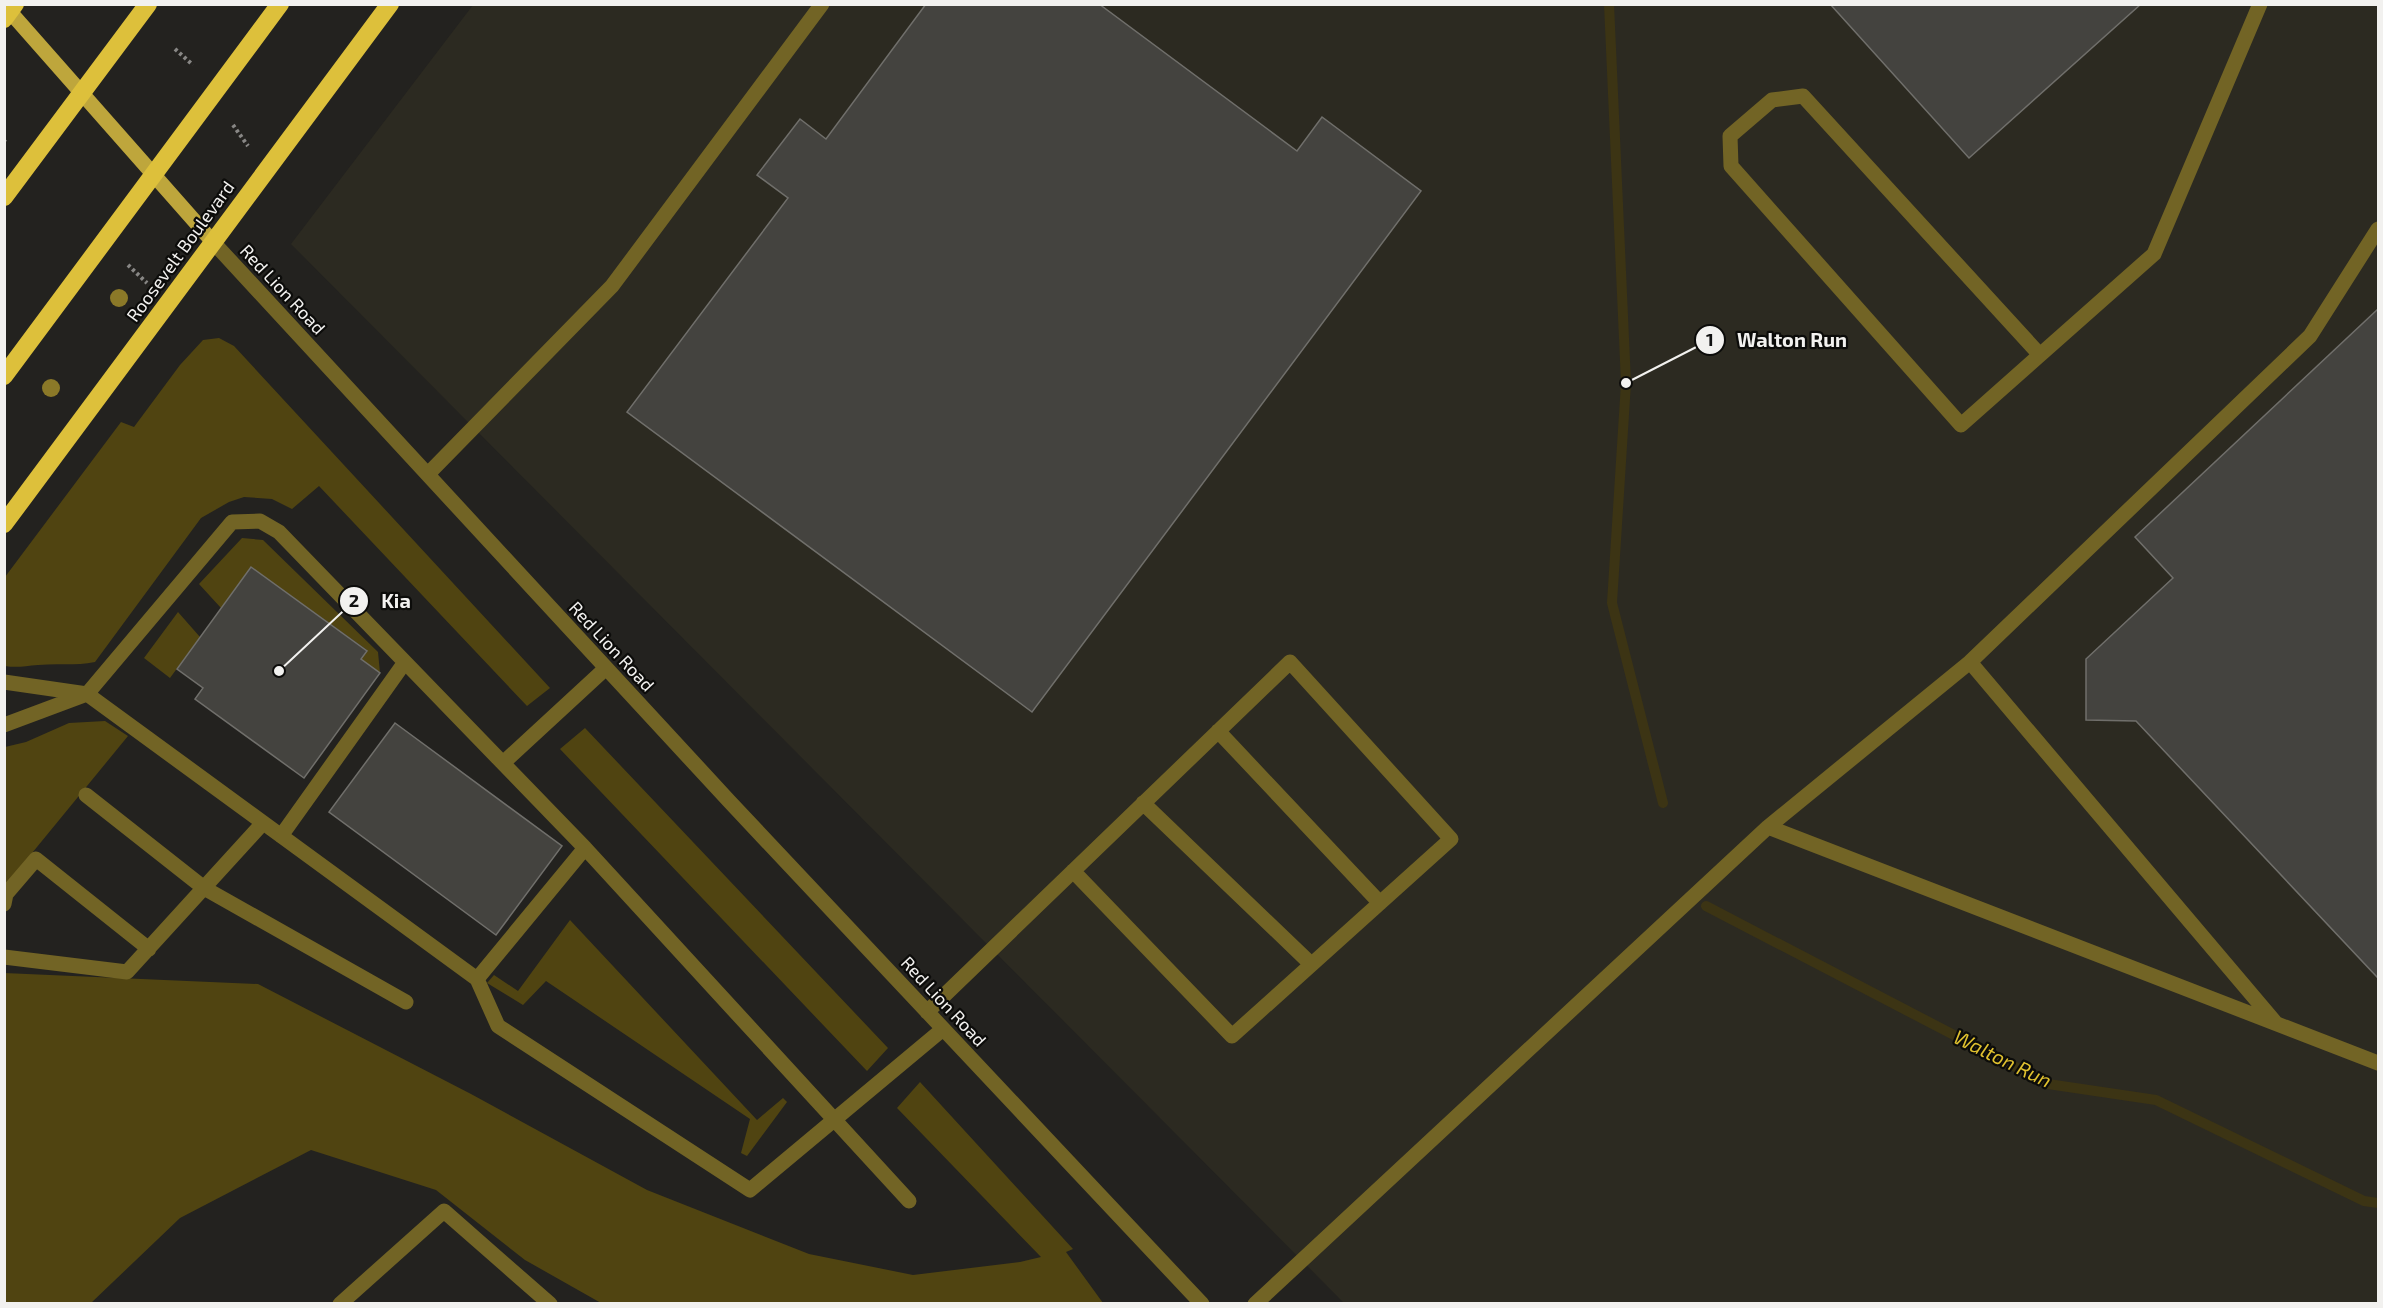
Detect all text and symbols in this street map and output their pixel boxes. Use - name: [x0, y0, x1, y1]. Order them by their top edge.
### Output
- street label: Roosevelt Boulevard: [122, 176, 238, 326]
- street label: Red Lion Road: [236, 239, 330, 339]
- callout: Walton Run: [1695, 321, 1860, 359]
- text: Walton Run: [1737, 327, 1847, 351]
- text: 1: [1706, 328, 1714, 350]
- callout: Kia: [339, 582, 423, 620]
- text: Kia: [381, 588, 411, 612]
- text: 2: [349, 589, 359, 611]
- street label: Red Lion Road: [565, 596, 659, 696]
- street label: Red Lion Road: [897, 951, 991, 1051]
- water label: Walton Run: [1950, 1024, 2056, 1092]

